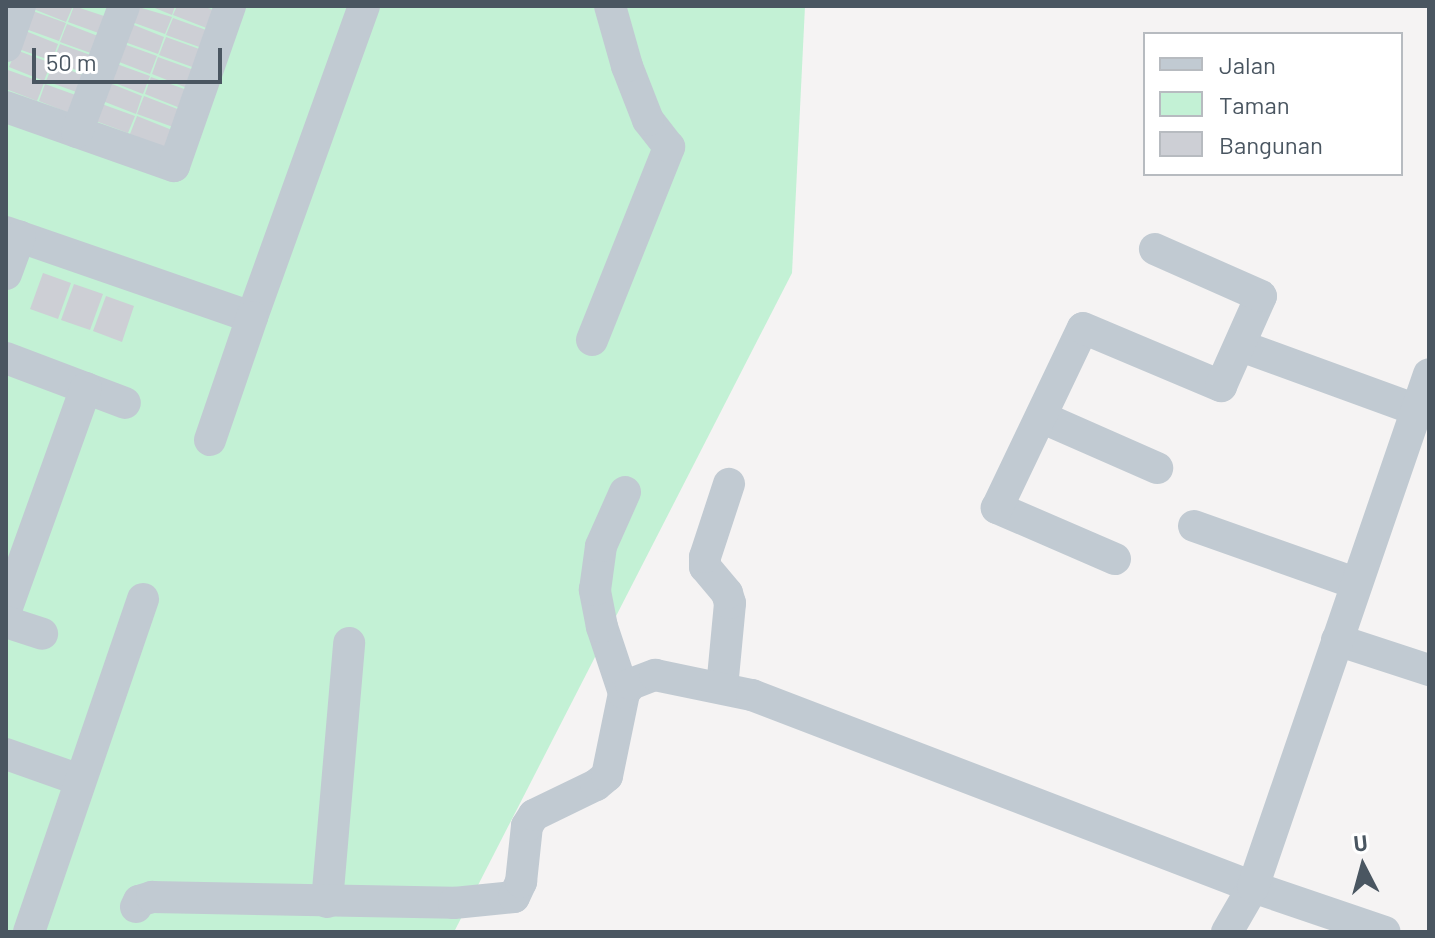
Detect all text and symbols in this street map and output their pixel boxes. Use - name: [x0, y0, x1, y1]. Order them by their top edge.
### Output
- scale bar: [36, 32, 226, 82]
- legend: [1143, 32, 1403, 176]
- text: 50 m: [46, 47, 97, 76]
- text: Jalan: [1219, 50, 1276, 79]
- text: Taman: [1219, 90, 1290, 119]
- text: Bangunan: [1219, 130, 1323, 159]
- north arrow: [1323, 826, 1403, 906]
- text: U: [1352, 828, 1369, 856]

